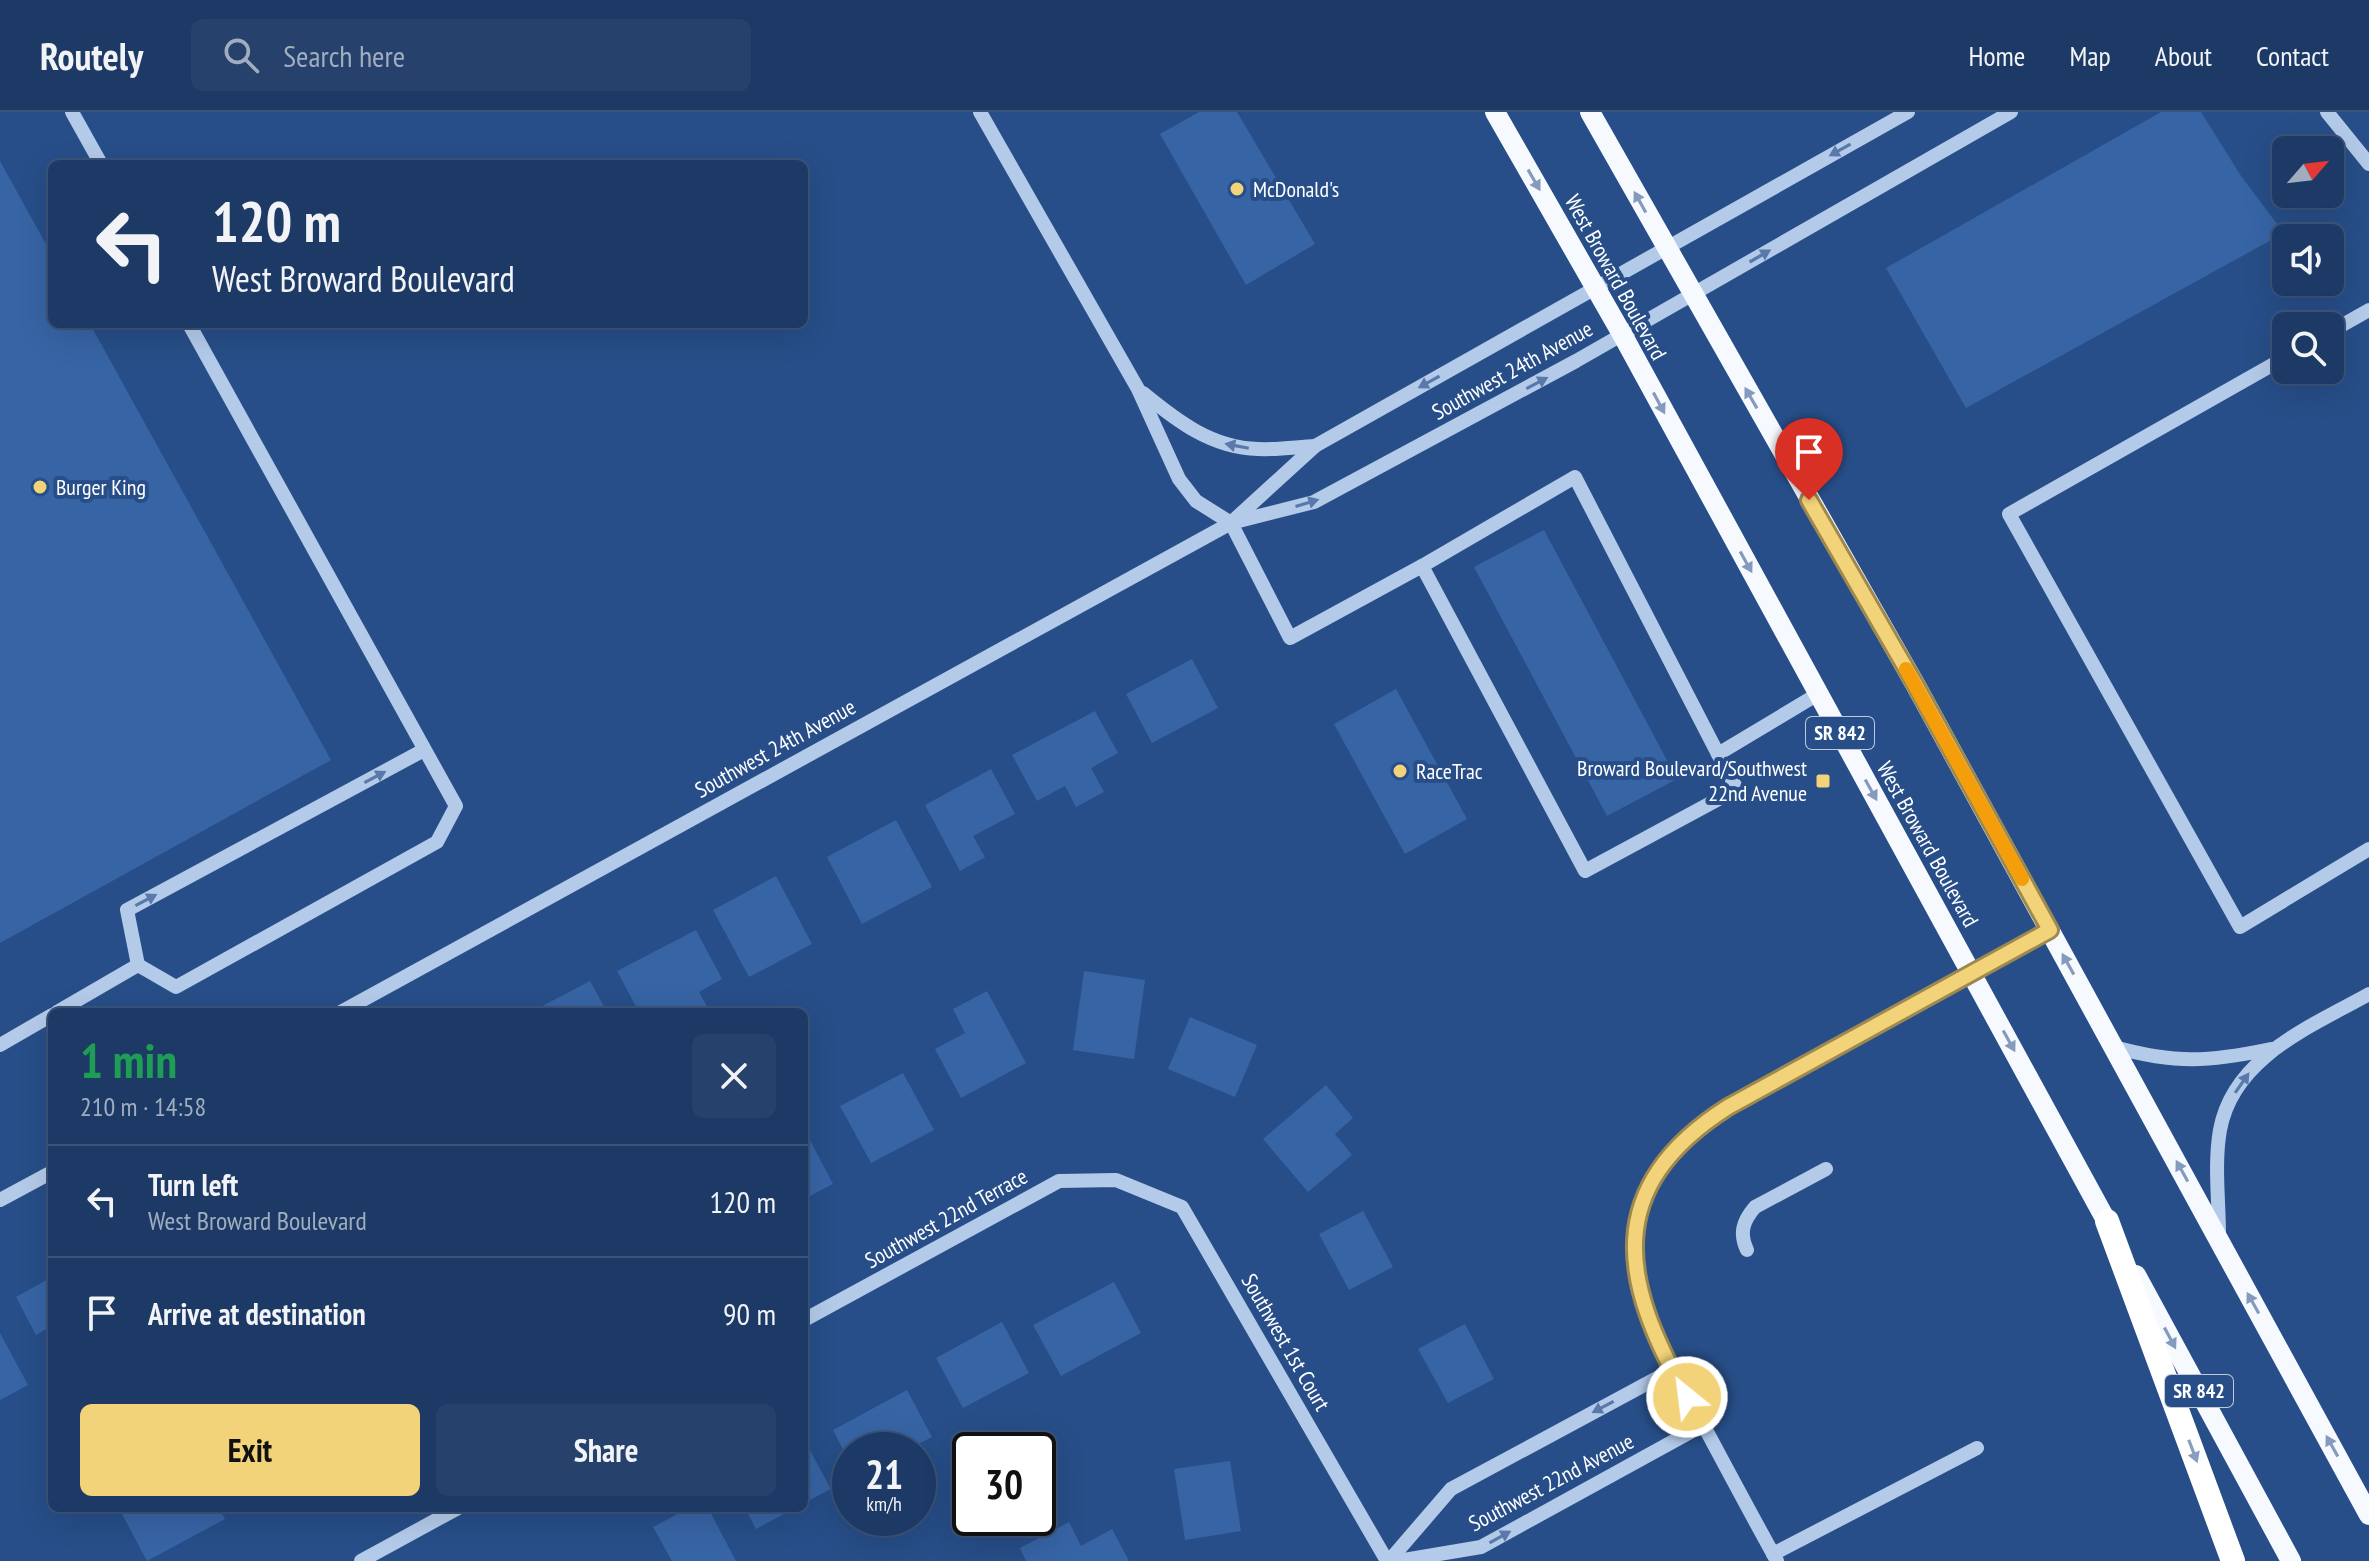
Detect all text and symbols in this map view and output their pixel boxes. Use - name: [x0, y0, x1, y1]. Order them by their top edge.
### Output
- search box: [191, 19, 751, 91]
- text: Routely: [40, 31, 143, 80]
- icon: search: [219, 33, 263, 77]
- text: Search here: [283, 36, 405, 75]
- text: Home: [1969, 37, 2025, 74]
- text: Map: [2069, 37, 2111, 74]
- text: About: [2155, 37, 2212, 74]
- text: Contact: [2256, 37, 2329, 74]
- north arrow: [2272, 136, 2344, 208]
- map controls: [2272, 136, 2344, 384]
- one-way arrow: [1829, 143, 1851, 157]
- one-way arrow: [1526, 169, 1540, 191]
- place label: McDonald's: [1253, 175, 1339, 203]
- marker: McDonald's: [1228, 180, 1246, 198]
- text: 120 m: [212, 185, 341, 257]
- street label: West Broward Boulevard: [1559, 189, 1673, 365]
- one-way arrow: [1633, 191, 1647, 213]
- icon: left: [80, 192, 184, 296]
- button: sound: [2272, 224, 2344, 296]
- one-way arrow: [1748, 249, 1771, 263]
- text: West Broward Boulevard: [212, 255, 515, 302]
- button: search: [2272, 312, 2344, 384]
- street label: Southwest 24th Avenue: [1427, 314, 1597, 426]
- one-way arrow: [1418, 375, 1441, 388]
- one-way arrow: [1525, 376, 1548, 389]
- one-way arrow: [1744, 387, 1758, 409]
- one-way arrow: [1652, 392, 1666, 414]
- pin: [1775, 418, 1843, 500]
- icon: arrive: [1787, 430, 1831, 474]
- one-way arrow: [1224, 439, 1249, 452]
- place label: Burger King: [56, 473, 146, 501]
- marker: Burger King: [31, 478, 49, 496]
- one-way arrow: [1295, 496, 1319, 509]
- one-way arrow: [1739, 551, 1753, 574]
- street label: Southwest 24th Avenue: [690, 692, 860, 804]
- road number: SR 842: [1806, 717, 1874, 749]
- place label: Broward Boulevard/Southwest 22nd Avenue: [1577, 754, 1807, 807]
- street label: West Broward Boulevard: [1871, 756, 1985, 932]
- place label: RaceTrac: [1416, 757, 1483, 785]
- marker: RaceTrac: [1391, 762, 1409, 780]
- one-way arrow: [364, 770, 386, 784]
- marker: Broward Boulevard/Southwest 22nd Avenue: [1814, 772, 1832, 790]
- one-way arrow: [1864, 779, 1878, 801]
- one-way arrow: [134, 893, 157, 906]
- one-way arrow: [2062, 952, 2075, 975]
- text: 1 min: [80, 1029, 177, 1091]
- one-way arrow: [2002, 1030, 2015, 1053]
- button: close: [692, 1034, 776, 1118]
- one-way arrow: [2234, 1072, 2250, 1094]
- text: 210 m · 14:58: [80, 1090, 206, 1123]
- one-way arrow: [2175, 1160, 2189, 1182]
- street label: Southwest 22nd Terrace: [860, 1162, 1032, 1274]
- text: Turn left: [148, 1165, 238, 1204]
- icon: left: [80, 1179, 124, 1223]
- text: 120 m: [710, 1182, 776, 1221]
- text: West Broward Boulevard: [148, 1204, 367, 1237]
- street label: Southwest 1st Court: [1236, 1269, 1336, 1415]
- icon: arrive: [80, 1291, 124, 1335]
- one-way arrow: [2247, 1292, 2261, 1314]
- text: Arrive at destination: [148, 1294, 366, 1333]
- text: 90 m: [723, 1294, 776, 1333]
- one-way arrow: [2164, 1327, 2177, 1350]
- position arrow: [1645, 1355, 1729, 1439]
- road number: SR 842: [2165, 1375, 2233, 1407]
- one-way arrow: [1592, 1400, 1614, 1414]
- button: Exit: [80, 1404, 420, 1496]
- button: Share: [436, 1404, 776, 1496]
- street label: Southwest 22nd Avenue: [1464, 1427, 1638, 1537]
- speed limit sign: 30: [952, 1432, 1056, 1536]
- one-way arrow: [2325, 1435, 2338, 1458]
- one-way arrow: [2187, 1439, 2200, 1463]
- text: 21: [865, 1448, 903, 1500]
- text: km/h: [866, 1491, 902, 1517]
- one-way arrow: [1489, 1530, 1511, 1544]

